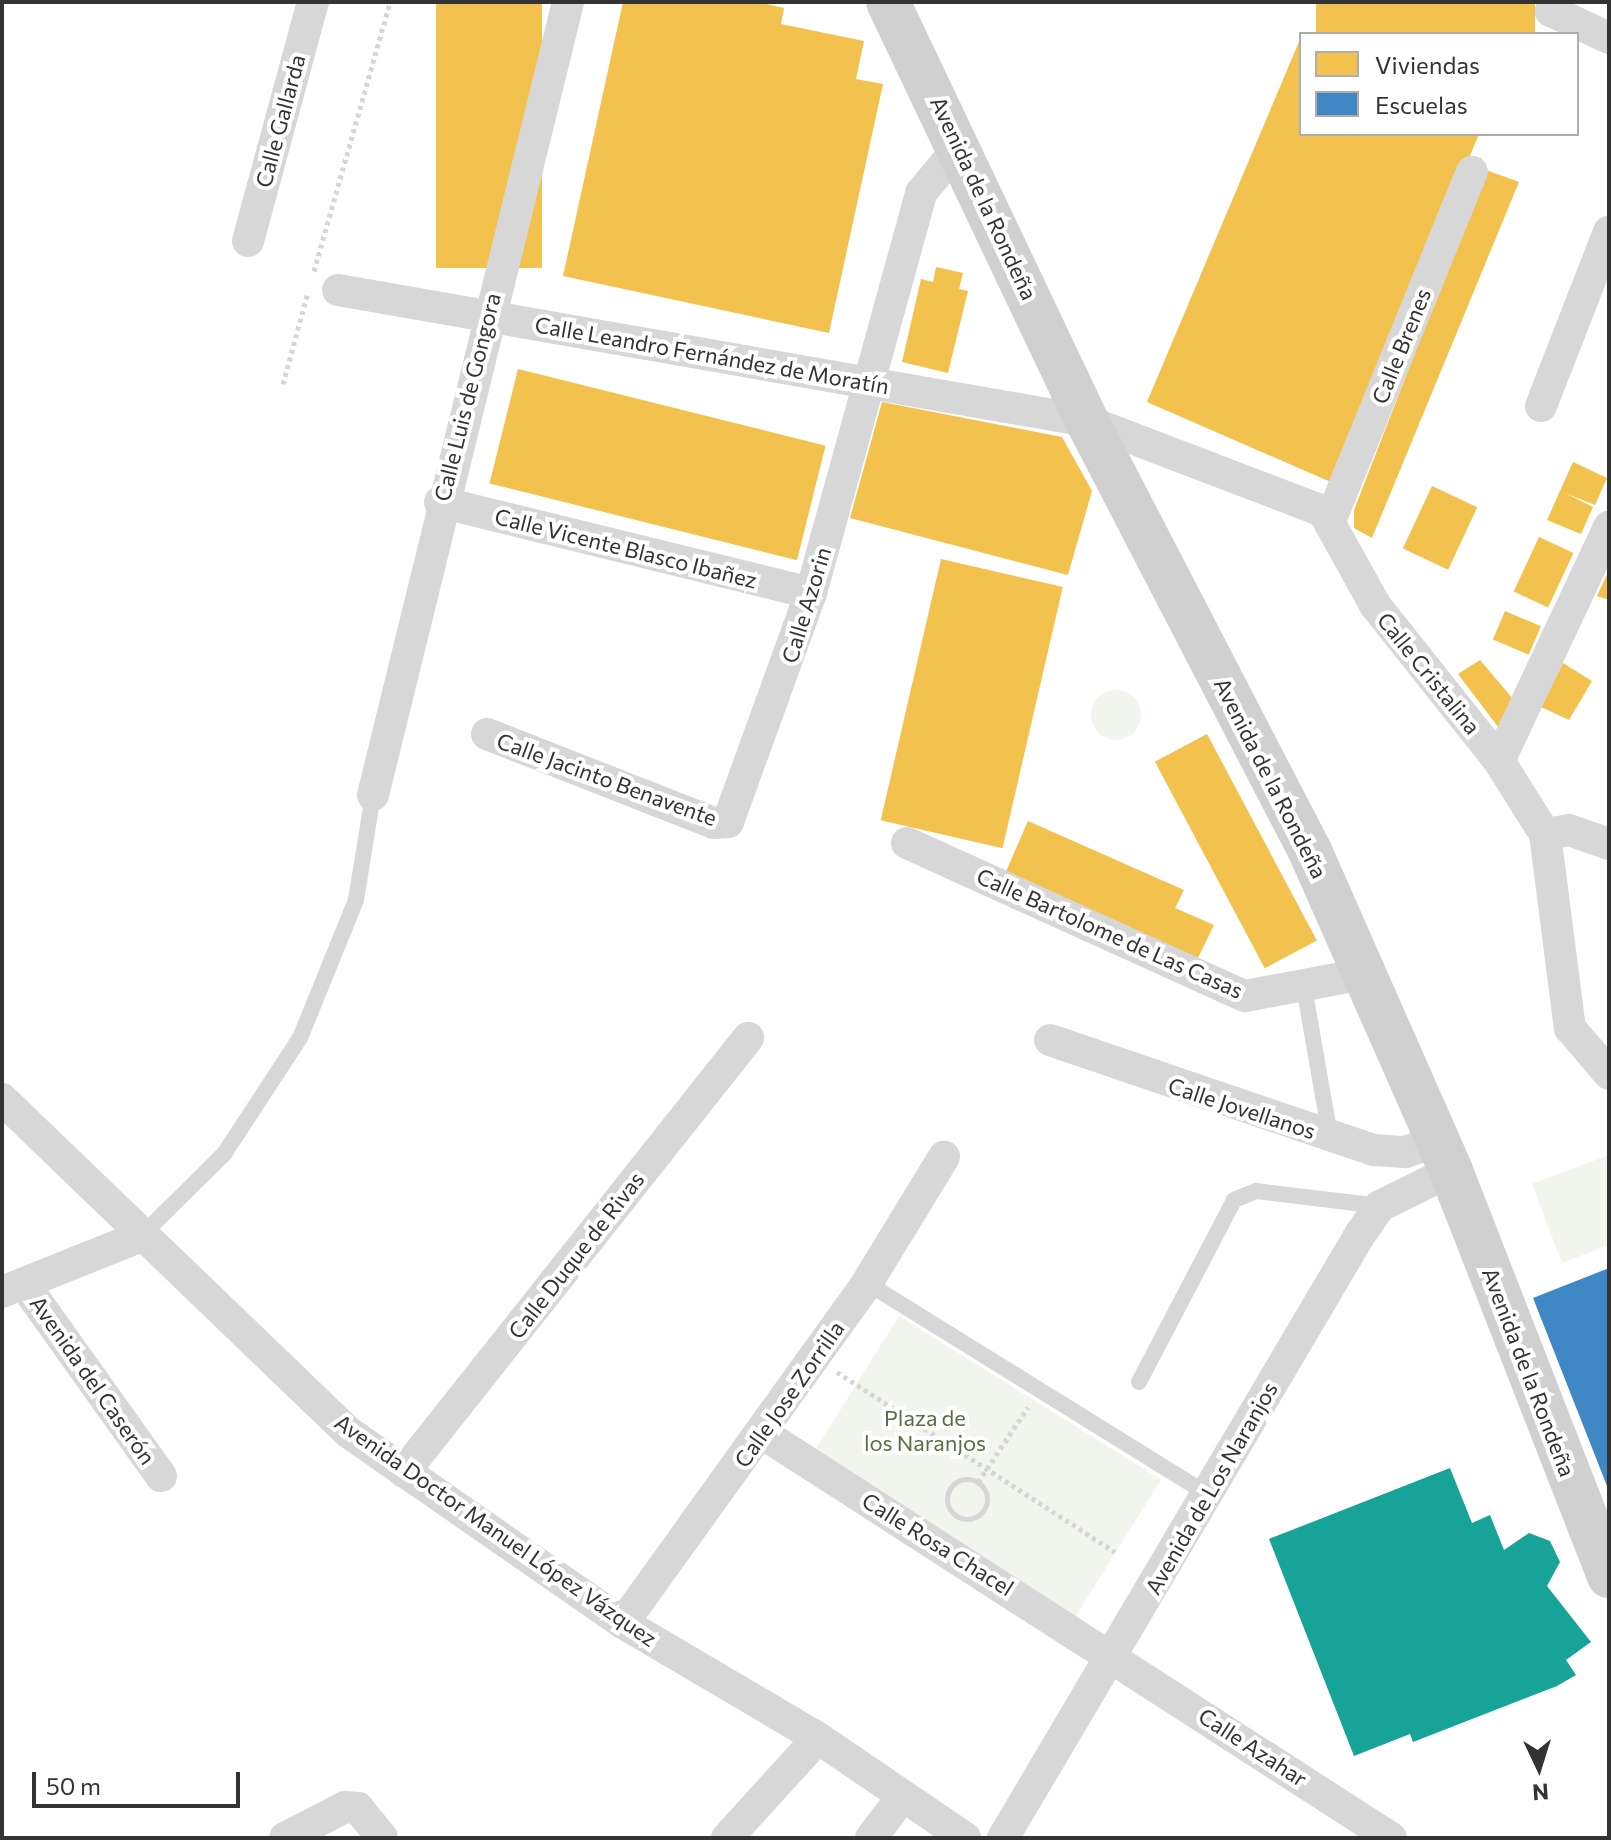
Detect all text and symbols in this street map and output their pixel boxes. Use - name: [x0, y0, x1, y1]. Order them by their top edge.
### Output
- legend: [1299, 32, 1579, 136]
- text: Viviendas: [1375, 50, 1480, 79]
- street label: Calle Gallarda: [250, 52, 310, 190]
- text: Escuelas: [1375, 90, 1468, 119]
- street label: Avenida de la Rondeña: [925, 92, 1043, 304]
- street label: Calle Brenes: [1366, 284, 1436, 408]
- street label: Calle Luis de Gongora: [428, 290, 506, 504]
- street label: Calle Leandro Fernández de Moratín: [533, 311, 891, 399]
- street label: Calle Vicente Blasco Ibañez: [492, 503, 760, 593]
- street label: Calle Azorin: [776, 544, 836, 666]
- street label: Calle Cristalina: [1372, 607, 1486, 739]
- street label: Avenida de la Rondeña: [1209, 673, 1333, 883]
- street label: Calle Jacinto Benavente: [493, 727, 721, 831]
- street label: Calle Bartolome de Las Casas: [973, 862, 1247, 1004]
- street label: Calle Jovellanos: [1165, 1072, 1319, 1144]
- street label: Calle Duque de Rivas: [503, 1166, 649, 1344]
- street label: Avenida de la Rondeña: [1477, 1264, 1581, 1480]
- street label: Avenida del Caserón: [25, 1291, 161, 1469]
- street label: Calle Jose Zorrilla: [729, 1316, 849, 1472]
- street label: Avenida de Los Naranjos: [1139, 1377, 1283, 1599]
- park label: Plaza de los Naranjos: [864, 1404, 986, 1456]
- street label: Avenida Doctor Manuel López Vázquez: [330, 1408, 662, 1652]
- street label: Calle Rosa Chacel: [857, 1487, 1019, 1601]
- street label: Calle Azahar: [1194, 1702, 1312, 1792]
- north arrow: [1499, 1728, 1579, 1808]
- scale bar: [36, 1756, 244, 1806]
- text: 50 m: [46, 1771, 101, 1800]
- text: N: [1532, 1778, 1550, 1806]

